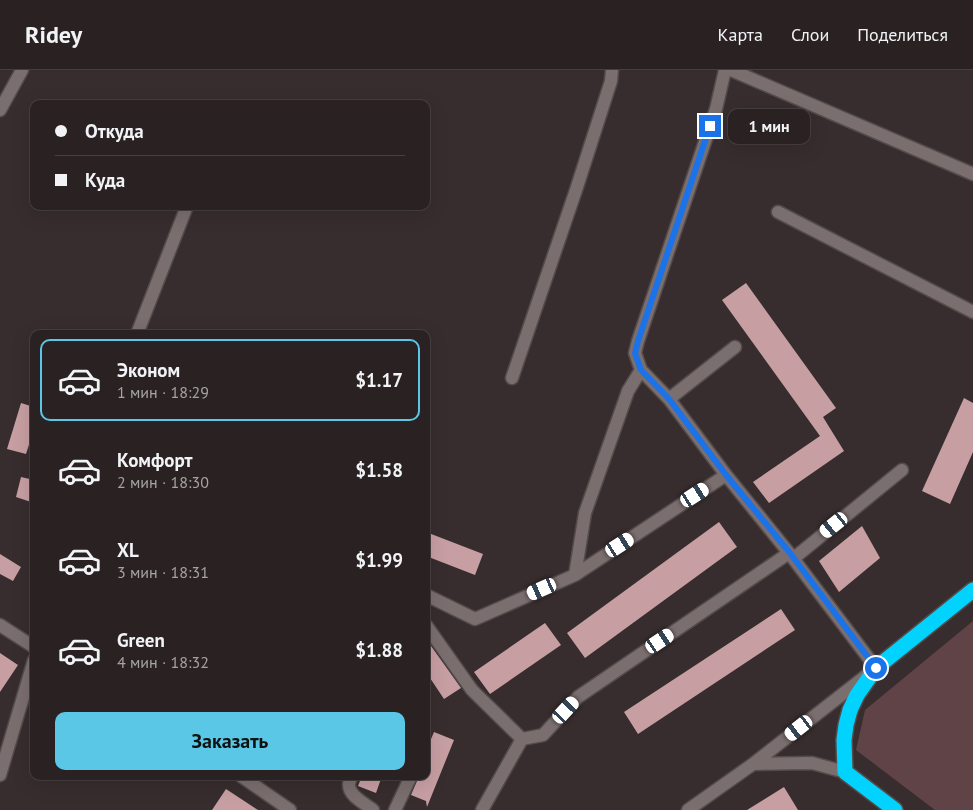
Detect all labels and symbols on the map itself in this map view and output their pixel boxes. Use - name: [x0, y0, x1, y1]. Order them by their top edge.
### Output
- callout: 1 мин: [728, 108, 810, 144]
- route end: [699, 115, 721, 137]
- car: [678, 481, 711, 509]
- car: [817, 510, 850, 540]
- car: [603, 531, 636, 559]
- car: [525, 576, 558, 602]
- car: [643, 626, 676, 656]
- route start: [865, 657, 887, 679]
- car: [550, 694, 581, 726]
- car: [782, 713, 815, 743]

